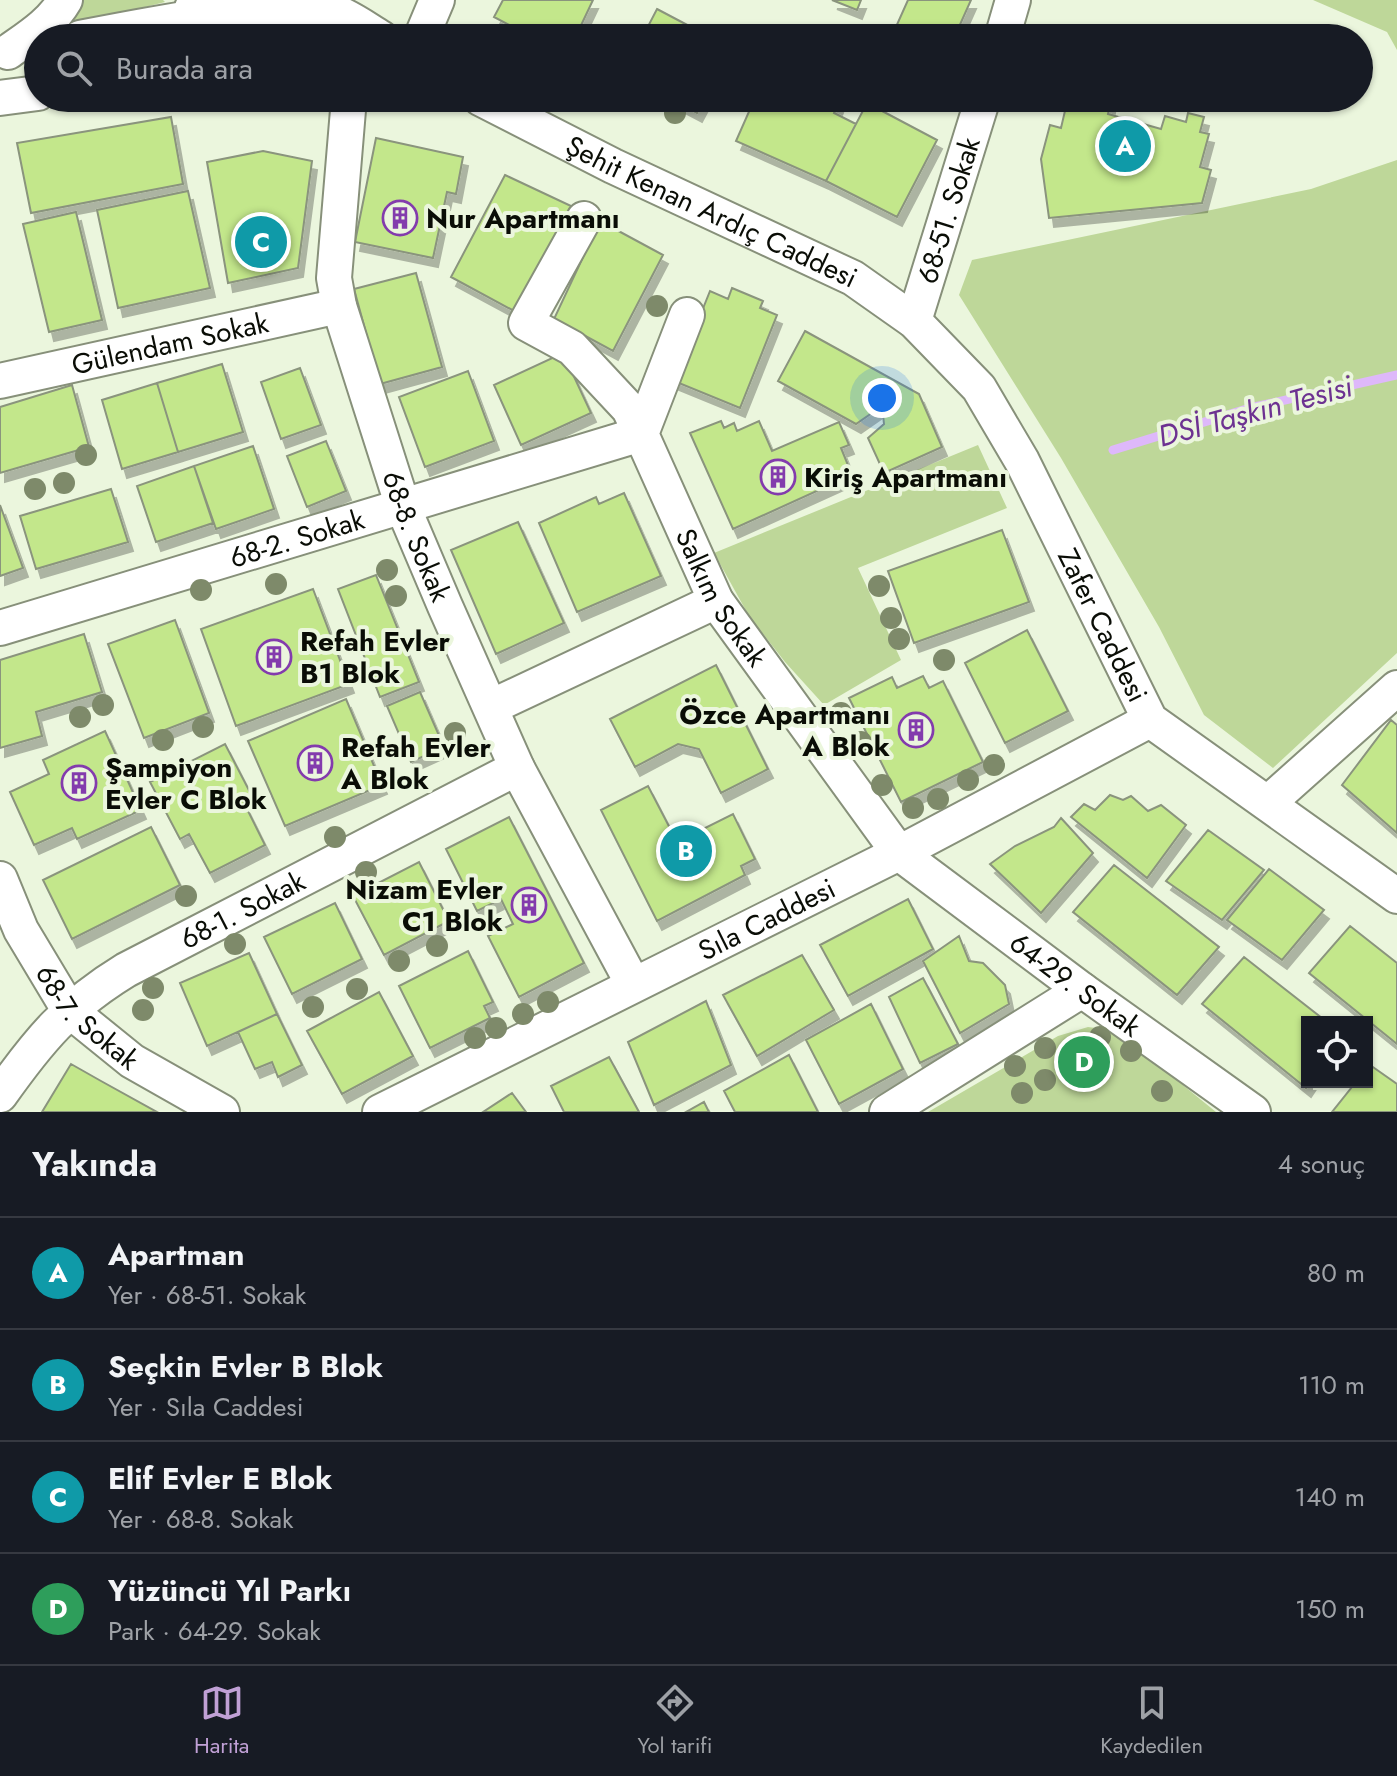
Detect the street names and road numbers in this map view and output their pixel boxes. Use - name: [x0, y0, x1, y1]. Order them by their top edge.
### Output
- street label: Şehit Kenan Ardıç Caddesi: [559, 125, 864, 298]
- street label: 68-51. Sokak: [906, 131, 990, 289]
- street label: Gülendam Sokak: [68, 302, 273, 385]
- street label: 68-8. Sokak: [372, 466, 462, 609]
- street label: 68-2. Sokak: [224, 498, 370, 578]
- street label: Salkım Sokak: [666, 522, 778, 675]
- street label: Zafer Caddesi: [1048, 541, 1158, 709]
- street label: 68-1. Sokak: [173, 860, 313, 959]
- street label: Sıla Caddesi: [691, 868, 842, 971]
- street label: 64-29. Sokak: [1001, 922, 1150, 1047]
- street label: 68-7. Sokak: [26, 957, 148, 1080]

